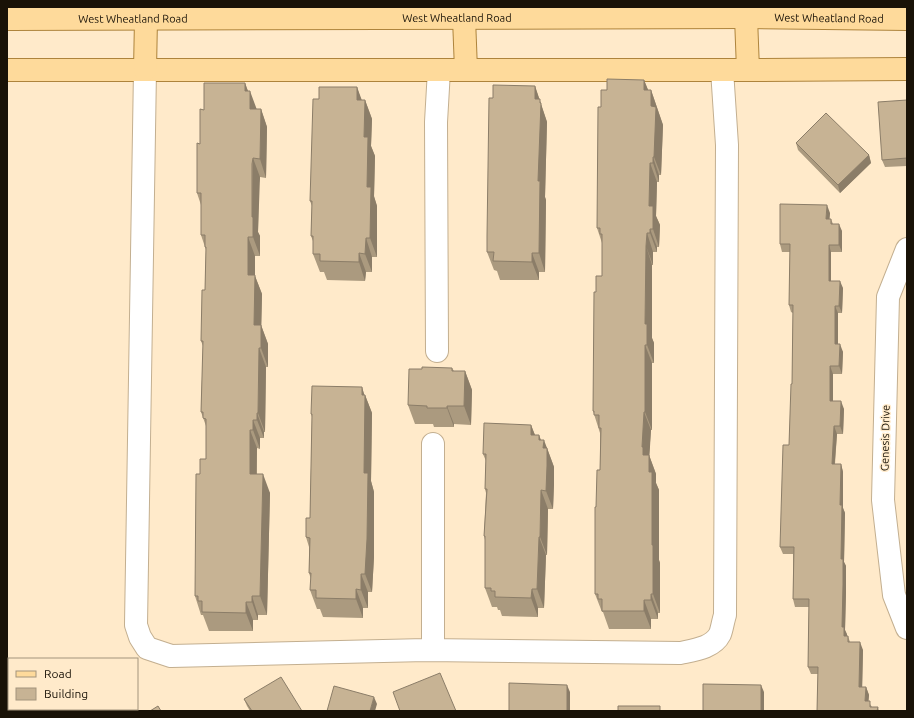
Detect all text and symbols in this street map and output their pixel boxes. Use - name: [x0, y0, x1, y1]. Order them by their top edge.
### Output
- street label: West Wheatland Road: [774, 11, 884, 25]
- street label: West Wheatland Road: [402, 12, 512, 24]
- street label: West Wheatland Road: [78, 13, 188, 25]
- street label: Genesis Drive: [878, 405, 892, 471]
- legend: [8, 658, 138, 710]
- text: Road: [44, 667, 72, 680]
- text: Building: [44, 687, 88, 700]

